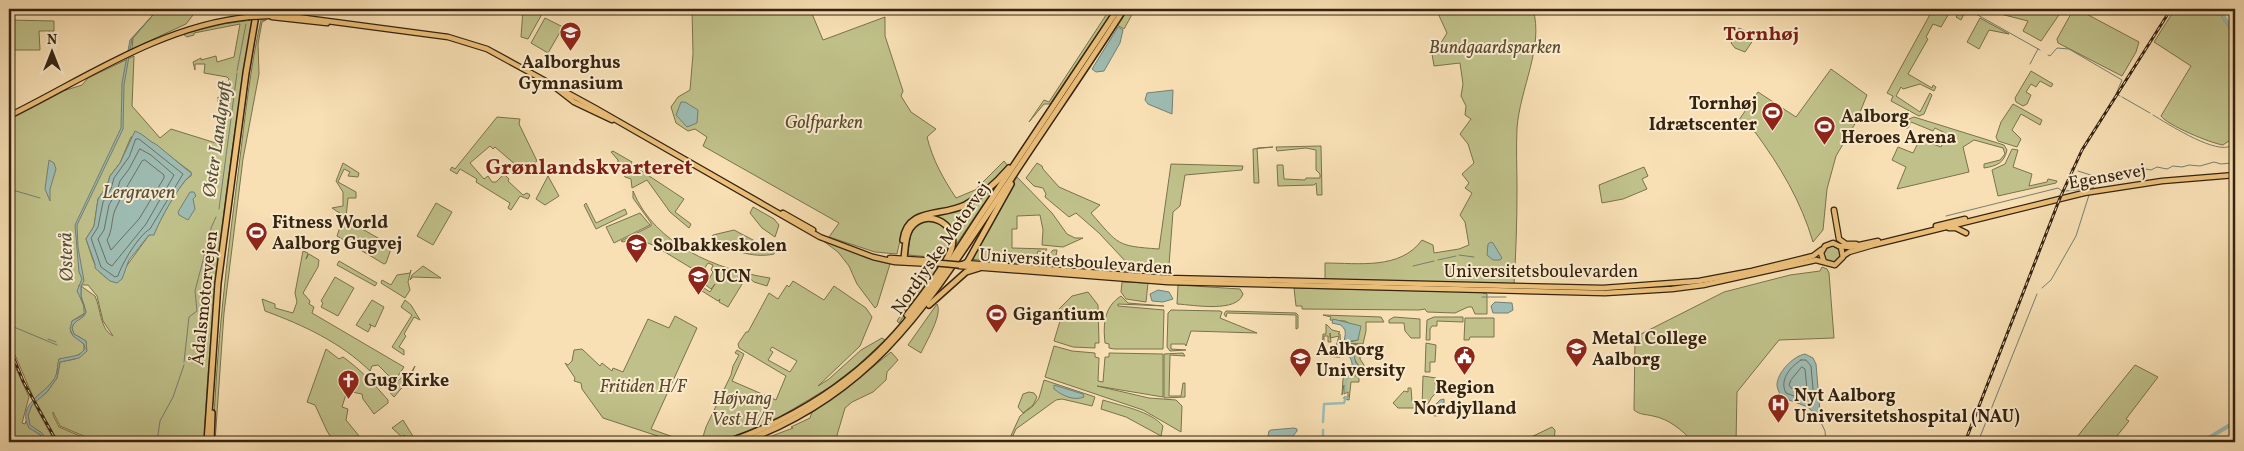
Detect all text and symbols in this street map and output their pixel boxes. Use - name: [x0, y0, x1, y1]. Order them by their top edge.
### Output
- school or university icon: Aalborghus Gymnasium: [559, 20, 583, 51]
- district label: Tornhøj: [1723, 21, 1799, 49]
- north arrow: [28, 28, 78, 78]
- text: N: [47, 31, 57, 50]
- park label: Bundgaardsparken: [1429, 36, 1561, 61]
- place label: Aalborghus Gymnasium: [519, 51, 623, 97]
- water label: Øster Landgrøft: [197, 78, 239, 199]
- place label: Tornhøj Idrætscenter: [1649, 92, 1757, 138]
- sports icon: Tornhøj Idrætscenter: [1761, 101, 1785, 132]
- place label: Aalborg Heroes Arena: [1841, 105, 1956, 151]
- park label: Golfparken: [785, 111, 863, 136]
- sports icon: Aalborg Heroes Arena: [1813, 114, 1837, 145]
- district label: Grønlandskvarteret: [485, 153, 693, 184]
- street label: Egensevej: [2067, 158, 2148, 197]
- street label: Nordjyske Motorvej: [886, 177, 996, 320]
- water label: Lergraven: [102, 180, 176, 206]
- place label: Fitness World Aalborg Gugvej: [272, 211, 402, 257]
- sports icon: Fitness World Aalborg Gugvej: [244, 220, 268, 251]
- street label: Ådalsmotorvejen: [186, 229, 225, 367]
- water label: Østerå: [53, 232, 81, 282]
- school or university icon: Solbakkeskolen: [625, 233, 649, 264]
- place label: Solbakkeskolen: [653, 234, 787, 259]
- street label: Universitetsboulevarden: [978, 243, 1174, 282]
- street label: Universitetsboulevarden: [1444, 260, 1638, 285]
- school or university icon: UCN: [686, 264, 710, 295]
- place label: UCN: [714, 265, 751, 290]
- sports icon: Gigantium: [985, 302, 1009, 333]
- place label: Gigantium: [1013, 303, 1105, 328]
- place label: Metal College Aalborg: [1592, 327, 1707, 373]
- school or university icon: Metal College Aalborg: [1564, 336, 1588, 367]
- place label: Aalborg University: [1316, 338, 1405, 384]
- public building icon: Region Nordjylland: [1453, 345, 1477, 376]
- school or university icon: Aalborg University: [1288, 347, 1312, 378]
- church icon: Gug Kirke: [336, 368, 360, 399]
- place label: Gug Kirke: [364, 369, 449, 394]
- park label: Fritiden H/F: [599, 375, 688, 400]
- place label: Region Nordjylland: [1413, 376, 1517, 422]
- place label: Nyt Aalborg Universitetshospital (NAU): [1794, 384, 2020, 430]
- park label: Højvang Vest H/F: [711, 387, 774, 433]
- hospital icon: Nyt Aalborg Universitetshospital (NAU): [1766, 393, 1790, 424]

